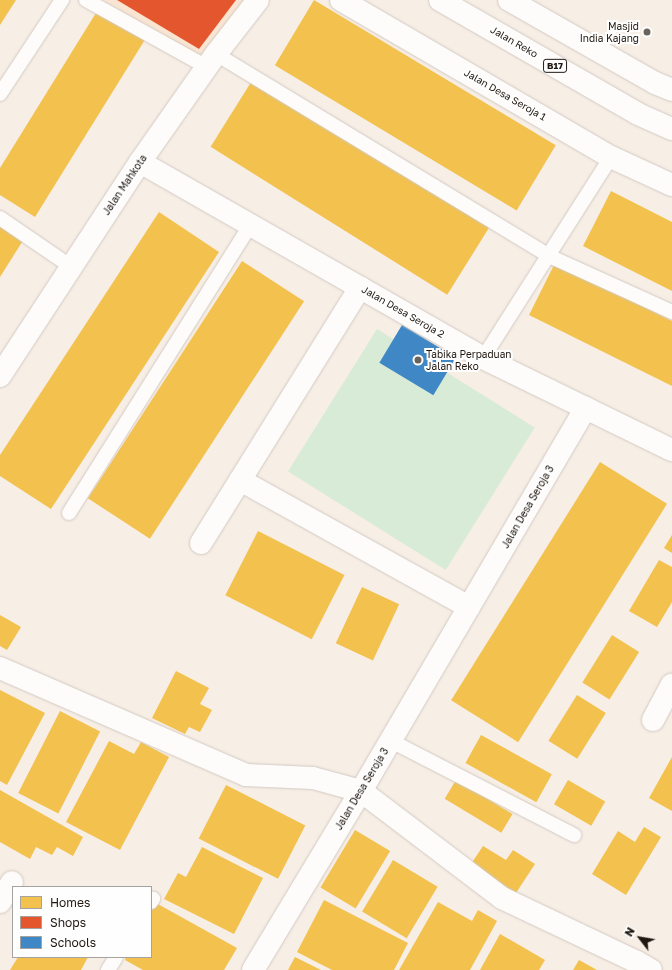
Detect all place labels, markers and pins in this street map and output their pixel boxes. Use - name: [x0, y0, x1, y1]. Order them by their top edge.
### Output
- place label: Masjid India Kajang: [580, 20, 639, 44]
- marker: Masjid India Kajang: [642, 27, 652, 37]
- place label: Tabika Perpaduan Jalan Reko: [426, 348, 511, 372]
- marker: Tabika Perpaduan Jalan Reko: [413, 355, 423, 365]

